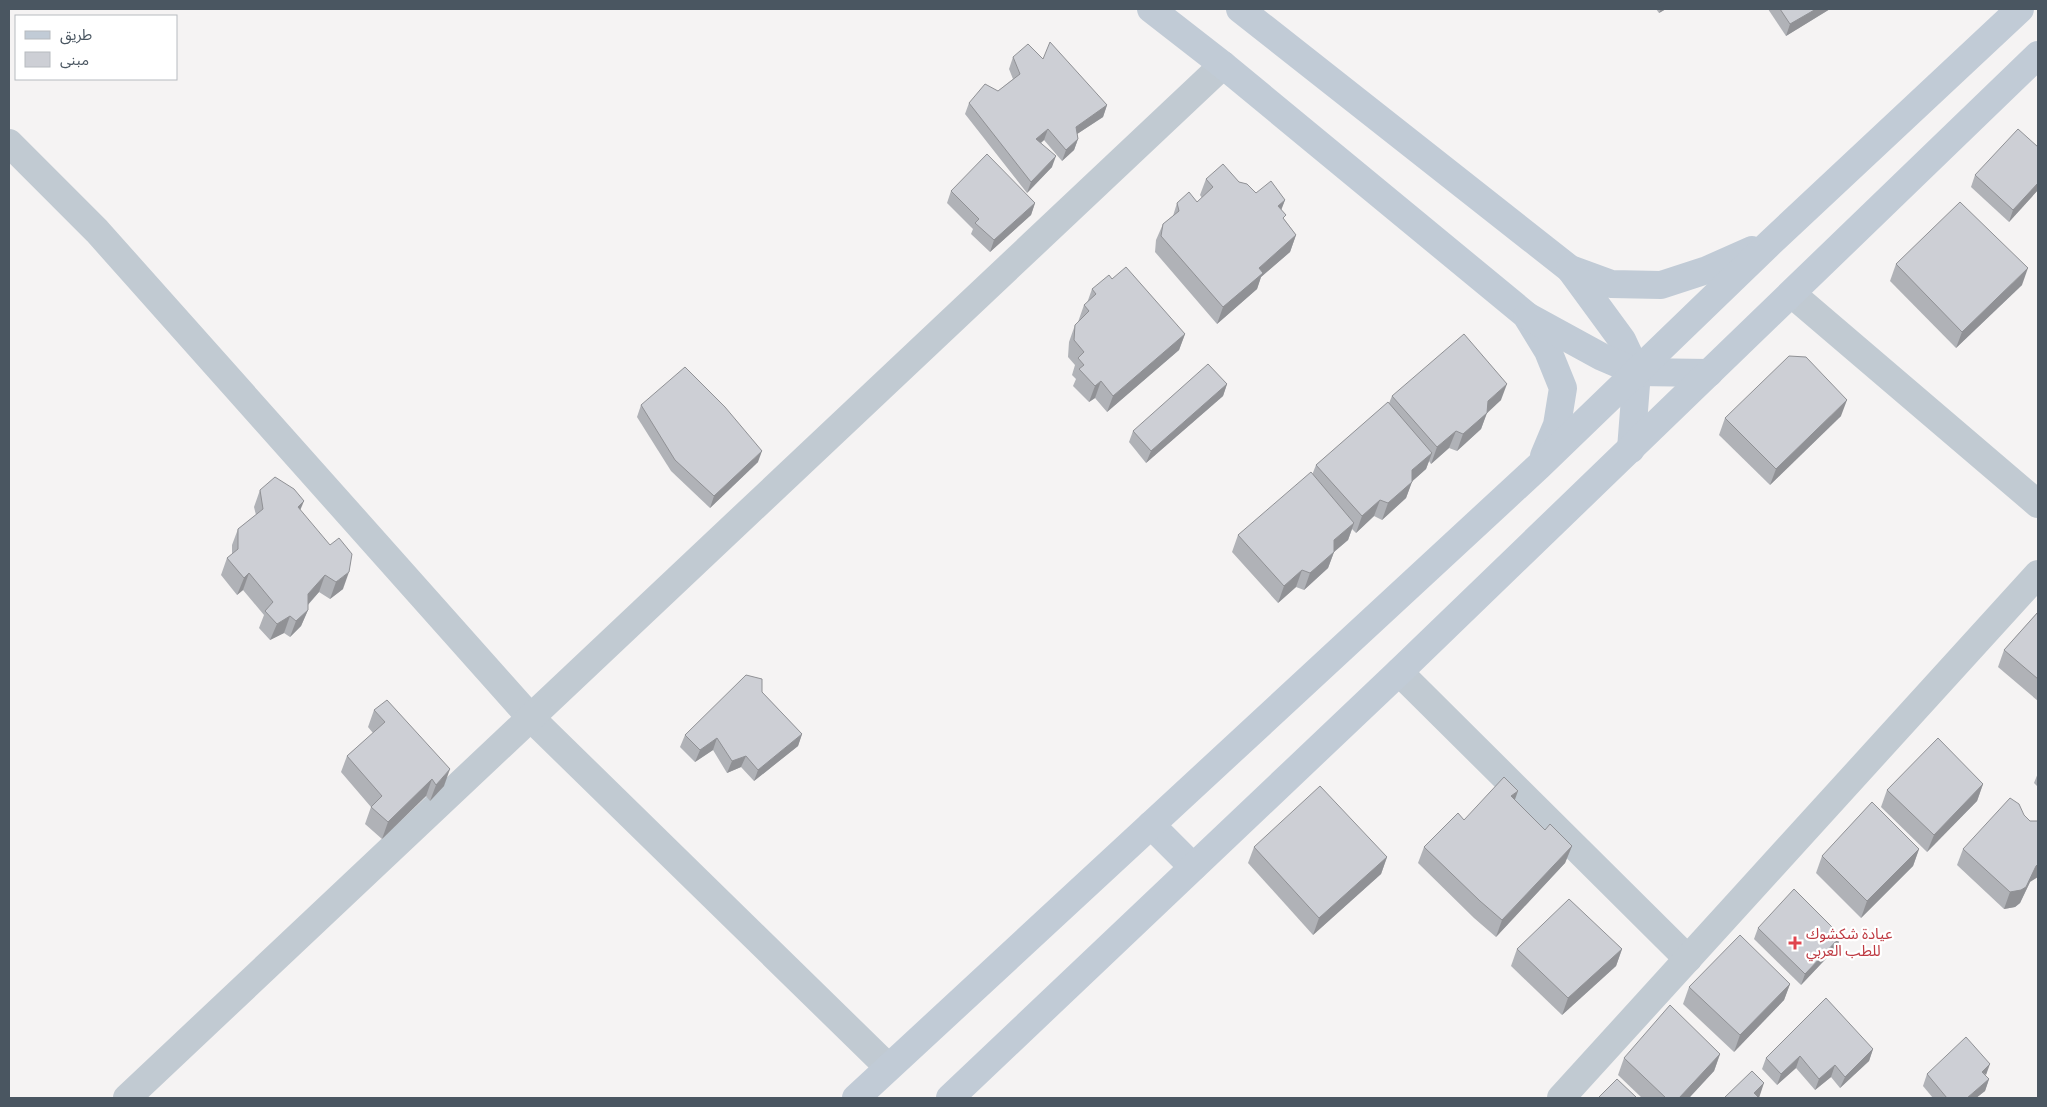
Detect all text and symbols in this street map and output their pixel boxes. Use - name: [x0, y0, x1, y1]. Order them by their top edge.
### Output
- legend: [15, 15, 178, 80]
- text: طريق: [60, 26, 92, 45]
- text: مبنى: [60, 51, 89, 69]
- place label: عيادة شكشوك للطب العربي: [1806, 925, 1893, 962]
- marker: عيادة شكشوك للطب العربي: [1788, 936, 1802, 950]

